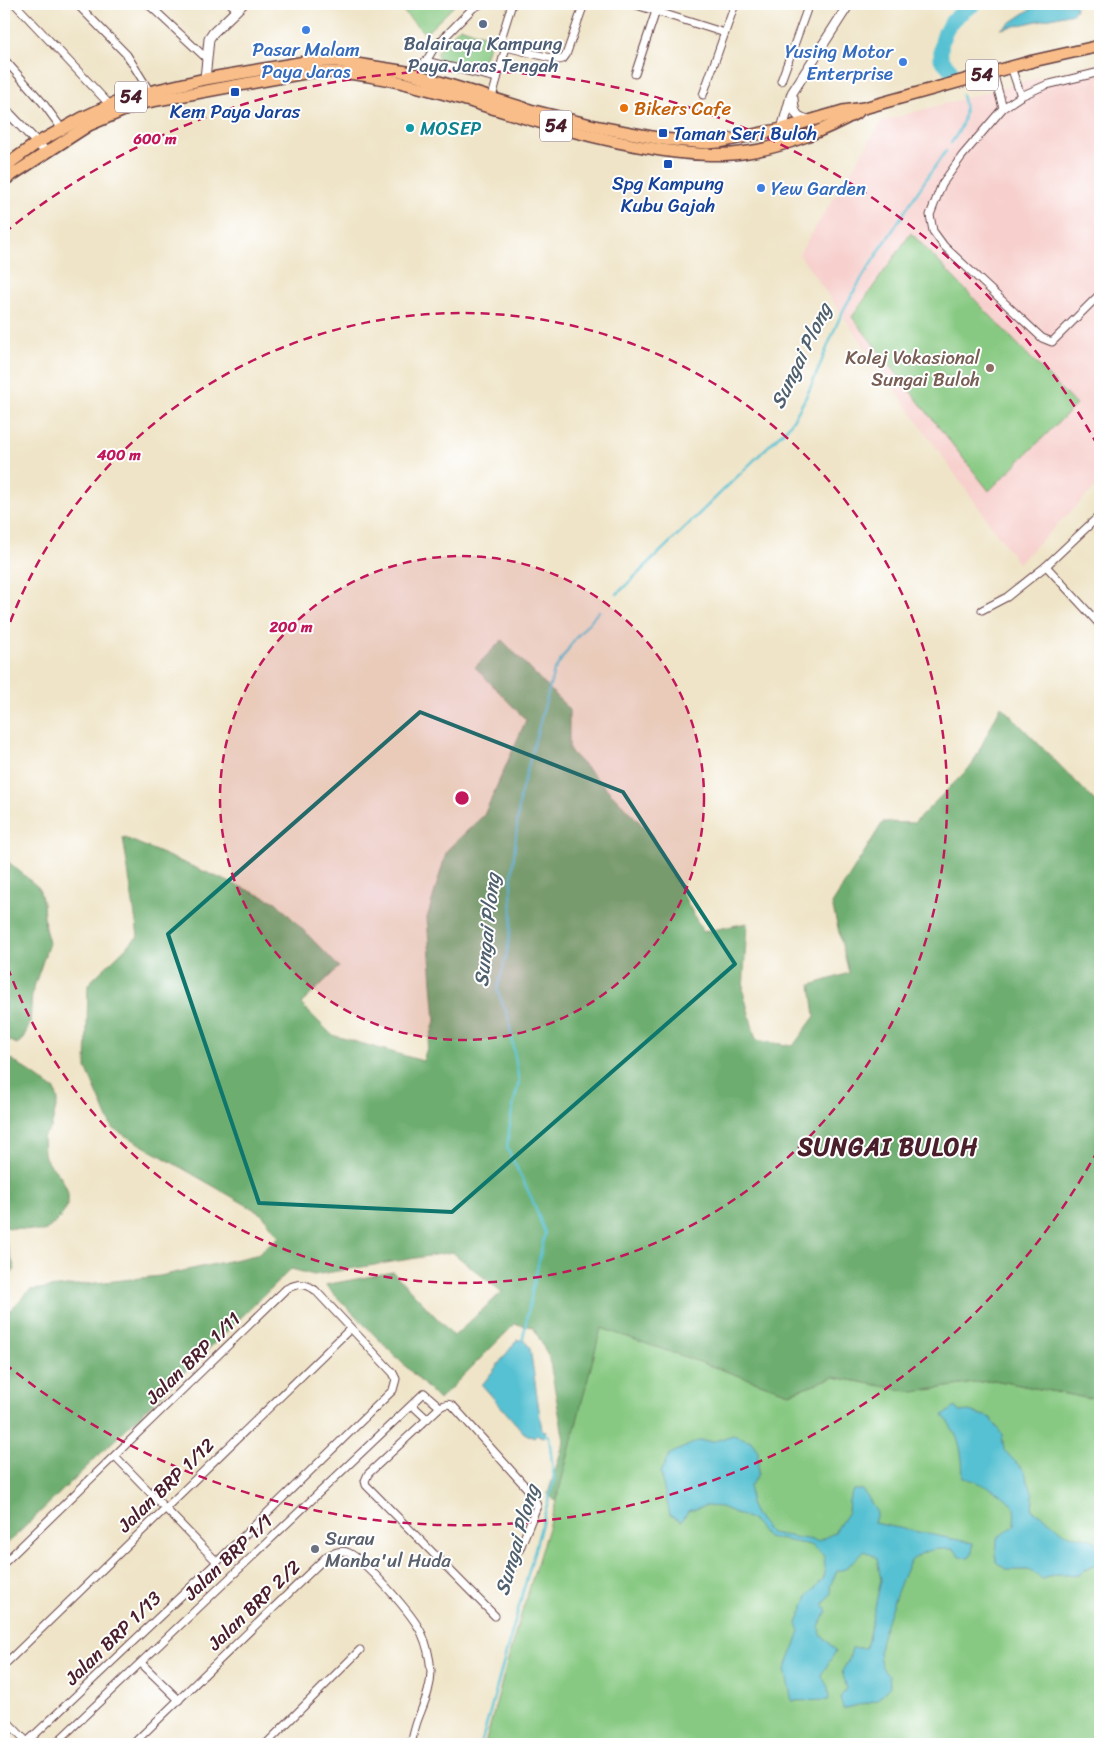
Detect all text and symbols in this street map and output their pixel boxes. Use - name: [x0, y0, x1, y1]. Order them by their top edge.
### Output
- marker: Balairaya Kampung Paya Jaras Tengah: [477, 18, 489, 30]
- marker: Pasar Malam Paya Jaras: [300, 24, 312, 36]
- place label: Balairaya Kampung Paya Jaras Tengah: [403, 27, 563, 82]
- place label: Pasar Malam Paya Jaras: [252, 33, 360, 88]
- place label: Yusing Motor Enterprise: [785, 35, 894, 90]
- marker: Yusing Motor Enterprise: [897, 56, 909, 68]
- road number: 54: [966, 60, 998, 90]
- road number: 54: [115, 81, 147, 112]
- marker: Kem Paya Jaras: [229, 86, 241, 98]
- place label: Bikers Cafe: [634, 92, 731, 125]
- place label: Kem Paya Jaras: [170, 95, 300, 128]
- marker: Bikers Cafe: [618, 102, 630, 114]
- road number: 54: [540, 110, 572, 142]
- place label: MOSEP: [420, 112, 481, 145]
- place label: Taman Seri Buloh: [673, 117, 817, 150]
- marker: MOSEP: [404, 122, 416, 134]
- text: 600 m: [133, 126, 177, 152]
- marker: Taman Seri Buloh: [657, 127, 669, 139]
- marker: Spg Kampung Kubu Gajah: [662, 158, 674, 170]
- place label: Spg Kampung Kubu Gajah: [612, 167, 724, 222]
- place label: Yew Garden: [771, 172, 866, 205]
- marker: Yew Garden: [755, 182, 767, 194]
- water label: Sungai Plong: [760, 295, 843, 415]
- place label: Kolej Vokasional Sungai Buloh: [845, 341, 981, 396]
- marker: Kolej Vokasional Sungai Buloh: [984, 362, 996, 374]
- text: 400 m: [96, 442, 141, 468]
- text: 200 m: [268, 614, 313, 640]
- centre of rings: [453, 789, 471, 807]
- water label: Sungai Plong: [464, 870, 511, 988]
- district label: SUNGAI BULOH: [797, 1126, 978, 1168]
- street label: Jalan BRP 1/11: [137, 1304, 248, 1413]
- street label: Jalan BRP 1/12: [109, 1430, 223, 1541]
- water label: Sungai Plong: [484, 1479, 550, 1600]
- street label: Jalan BRP 1/1: [175, 1505, 281, 1609]
- place label: Surau Manba'ul Huda: [325, 1522, 451, 1577]
- marker: Surau Manba'ul Huda: [309, 1543, 321, 1555]
- street label: Jalan BRP 2/2: [199, 1551, 309, 1659]
- street label: Jalan BRP 1/13: [56, 1582, 170, 1694]

